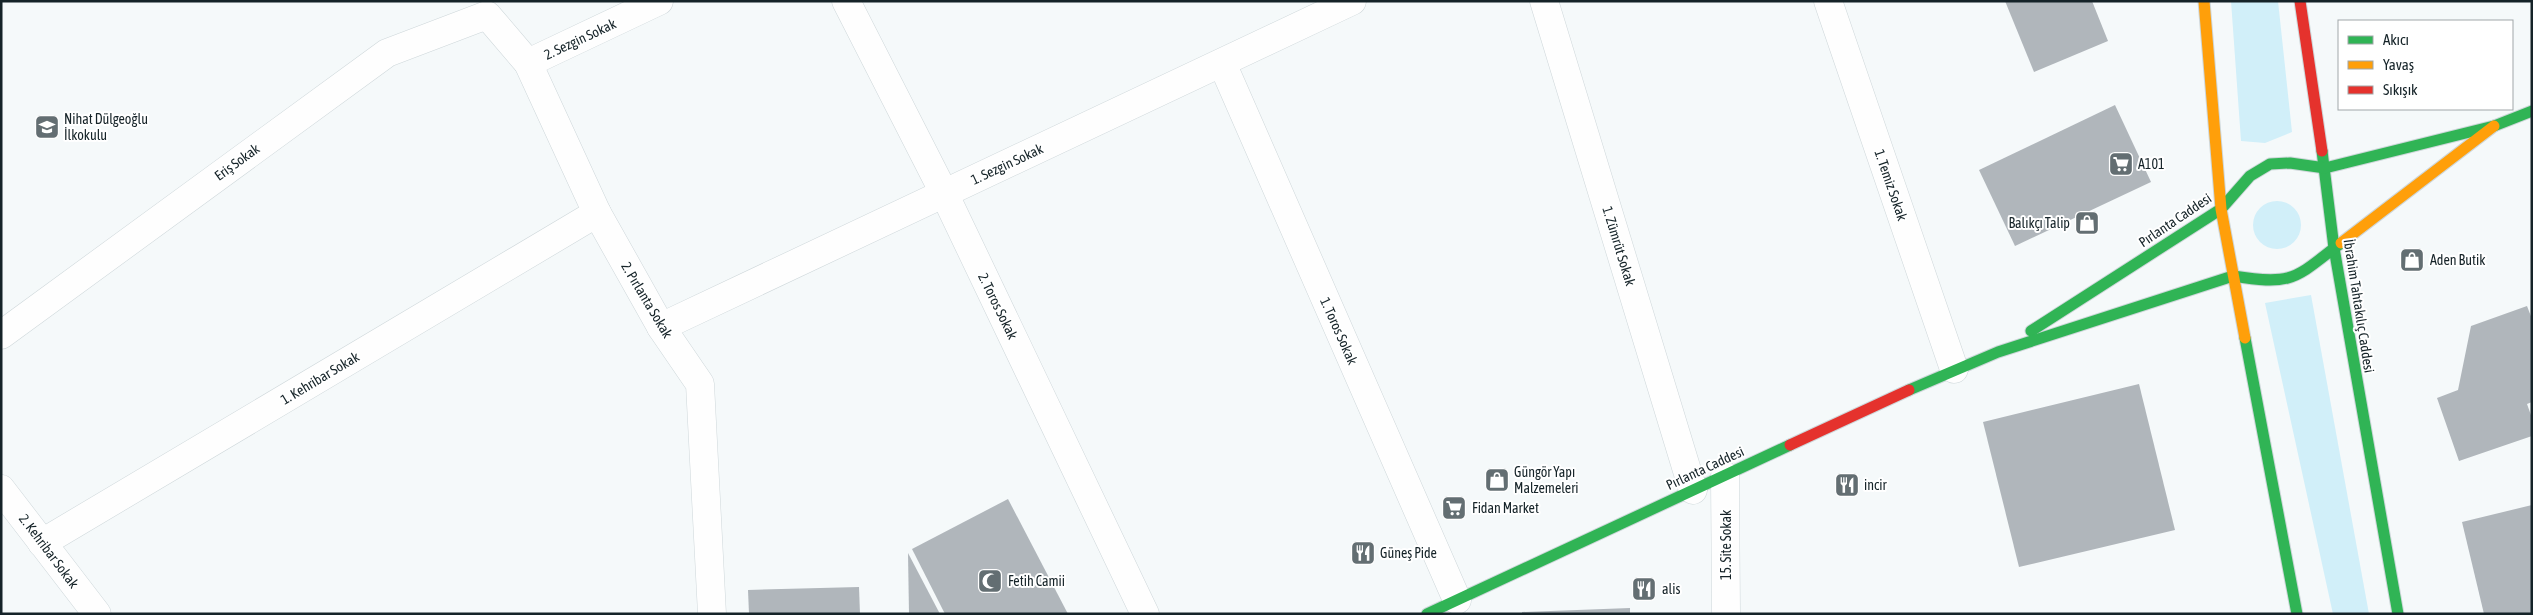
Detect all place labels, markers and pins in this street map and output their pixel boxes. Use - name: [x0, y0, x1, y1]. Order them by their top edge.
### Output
- place label: Nihat Dülgeoğlu İlkokulu: [64, 111, 148, 143]
- school or university icon: Nihat Dülgeoğlu İlkokulu: [34, 114, 60, 140]
- supermarket icon: A101: [2108, 151, 2134, 177]
- place label: A101: [2138, 156, 2165, 172]
- shop icon: Balıkçı Talip: [2074, 210, 2100, 236]
- place label: Balıkçı Talip: [2008, 215, 2070, 231]
- shop icon: Aden Butik: [2399, 247, 2425, 273]
- place label: Aden Butik: [2430, 252, 2485, 268]
- place label: Güngör Yapı Malzemeleri: [1514, 464, 1579, 496]
- shop icon: Güngör Yapı Malzemeleri: [1484, 467, 1510, 493]
- restaurant icon: incir: [1834, 472, 1860, 498]
- place label: incir: [1864, 477, 1887, 493]
- supermarket icon: Fidan Market: [1441, 495, 1467, 521]
- place label: Fidan Market: [1472, 500, 1539, 516]
- restaurant icon: Güneş Pide: [1350, 540, 1376, 566]
- place label: Güneş Pide: [1380, 545, 1437, 561]
- mosque icon: Fetih Camii: [977, 568, 1003, 594]
- place label: Fetih Camii: [1008, 573, 1065, 589]
- restaurant icon: alis: [1631, 576, 1657, 602]
- place label: alis: [1662, 581, 1680, 597]

